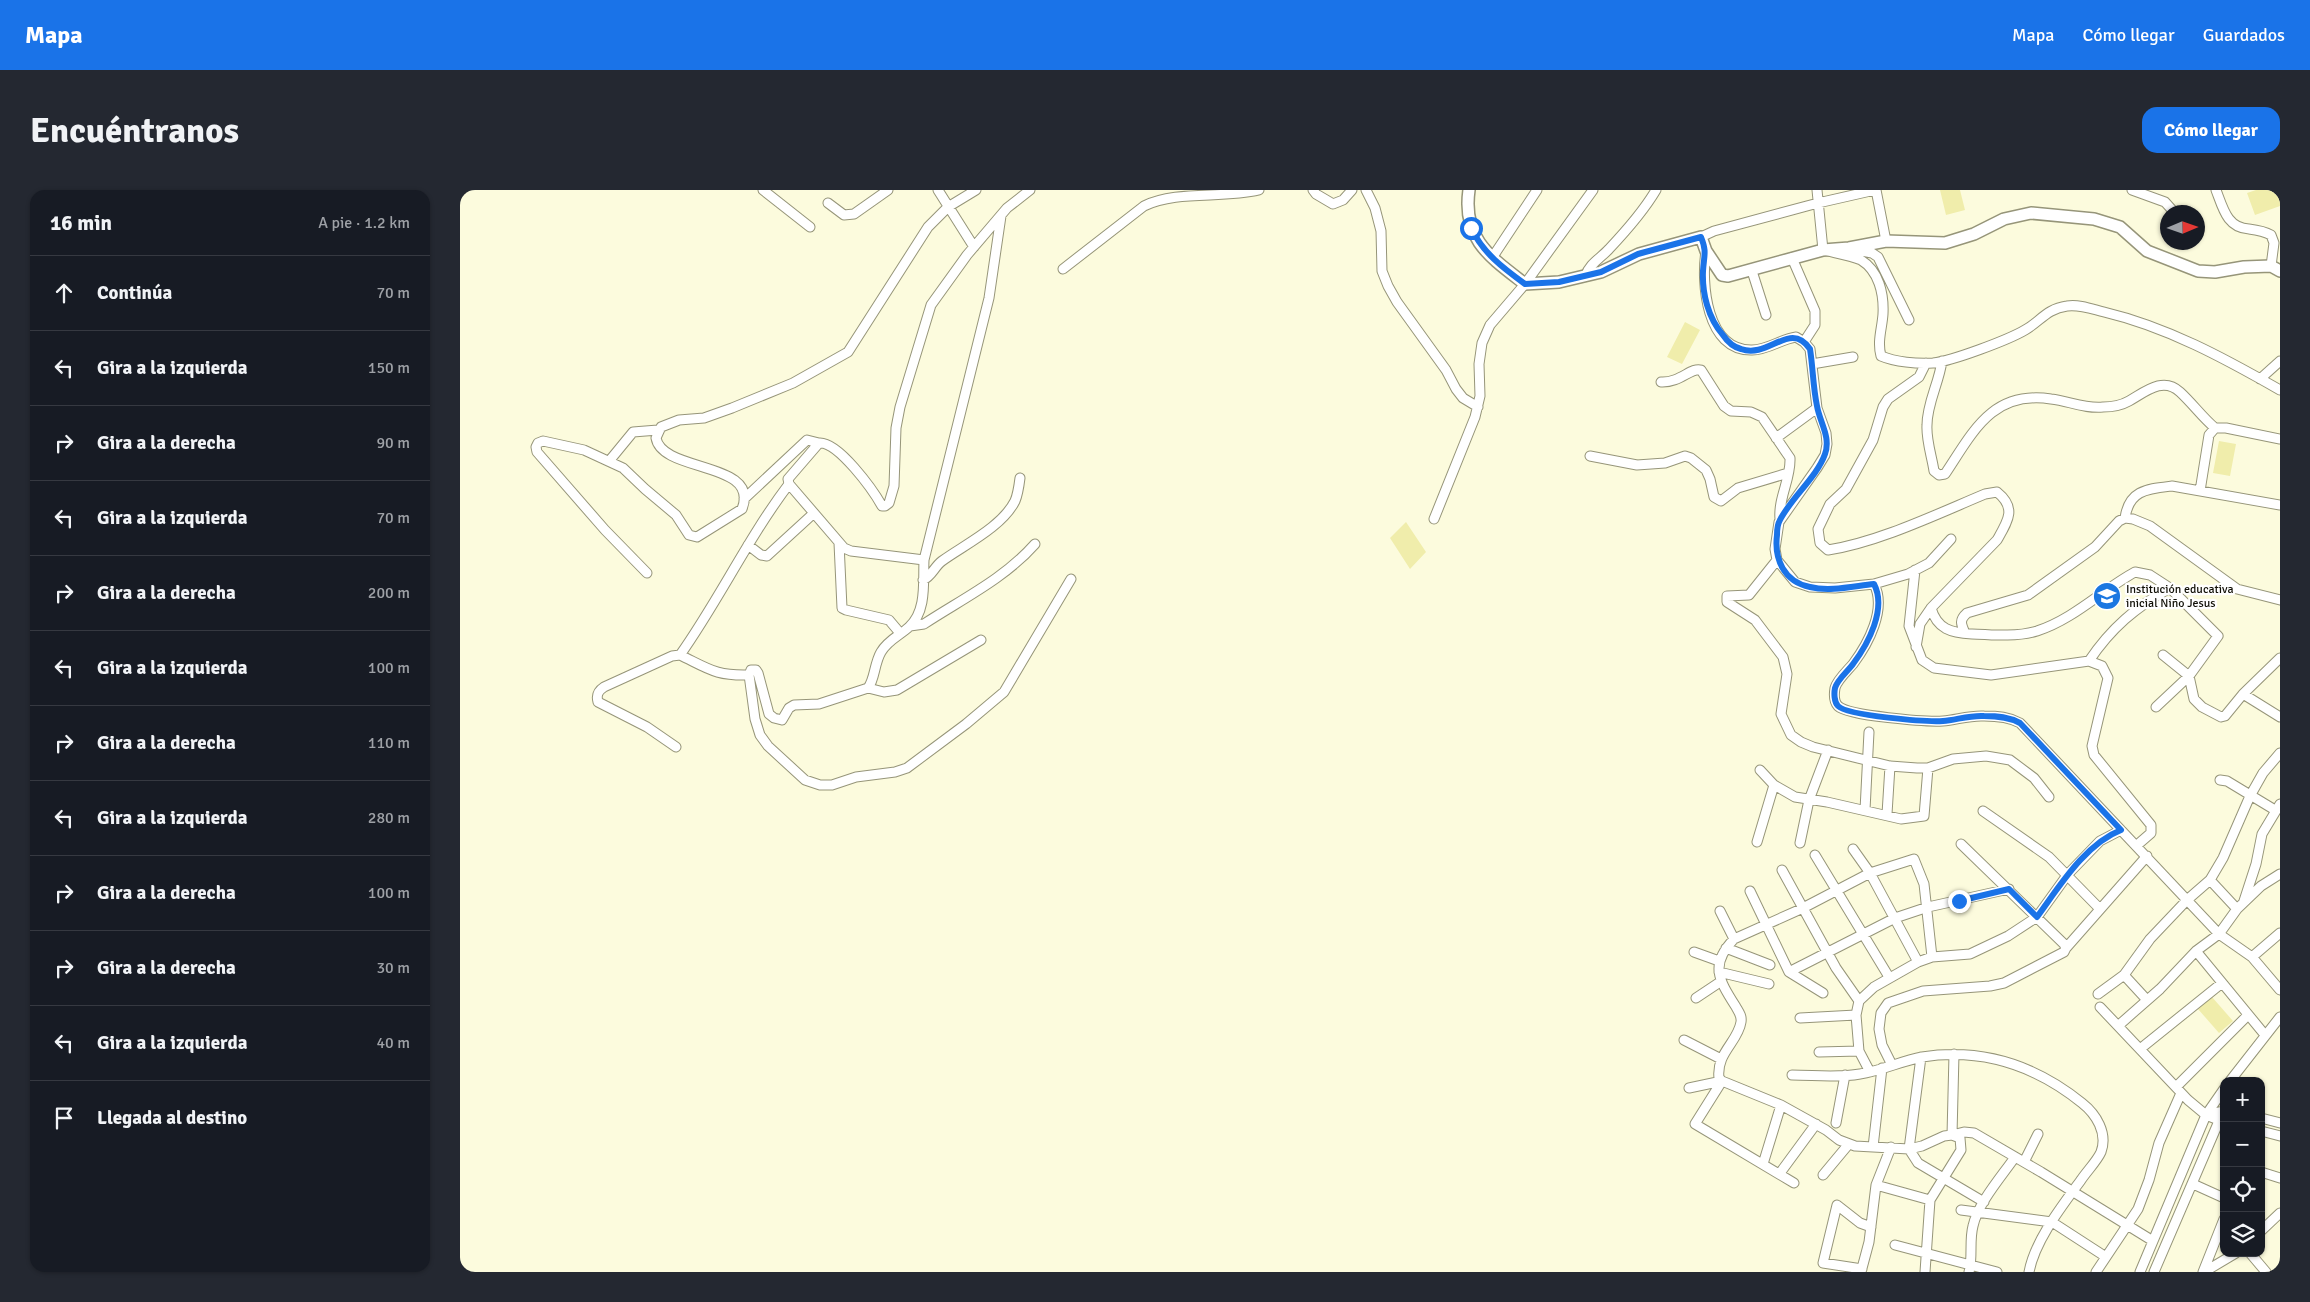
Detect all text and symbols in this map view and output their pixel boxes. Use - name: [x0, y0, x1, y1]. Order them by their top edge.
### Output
- text: Mapa: [25, 20, 83, 50]
- text: Mapa: [2012, 24, 2054, 46]
- text: Cómo llegar: [2082, 24, 2175, 46]
- text: Guardados: [2203, 24, 2285, 46]
- button: Cómo llegar: [2142, 107, 2280, 153]
- text: Encuéntranos: [30, 109, 239, 152]
- north arrow: [2160, 205, 2205, 250]
- text: 16 min: [50, 210, 112, 236]
- text: A pie · 1.2 km: [318, 213, 410, 233]
- route start: [1460, 217, 1483, 240]
- icon: ahead: [50, 279, 78, 307]
- text: Continúa: [97, 281, 172, 305]
- text: 70 m: [376, 283, 410, 303]
- icon: left: [50, 354, 78, 382]
- text: Gira a la izquierda: [97, 356, 247, 380]
- text: 150 m: [368, 358, 410, 378]
- icon: right: [50, 429, 78, 457]
- text: Gira a la derecha: [97, 431, 236, 455]
- text: 90 m: [376, 433, 410, 453]
- icon: left: [50, 504, 78, 532]
- text: Gira a la izquierda: [97, 506, 247, 530]
- text: 70 m: [376, 508, 410, 528]
- icon: right: [50, 579, 78, 607]
- text: Gira a la derecha: [97, 581, 236, 605]
- school or university icon: Institución educativa inicial Niño Jesus: [2092, 581, 2122, 611]
- place label: Institución educativa inicial Niño Jesus: [2126, 582, 2233, 611]
- text: 200 m: [368, 583, 410, 603]
- icon: left: [50, 654, 78, 682]
- text: Gira a la izquierda: [97, 656, 247, 680]
- text: 100 m: [368, 658, 410, 678]
- icon: right: [50, 729, 78, 757]
- text: Gira a la derecha: [97, 731, 236, 755]
- text: 110 m: [368, 733, 410, 753]
- icon: left: [50, 804, 78, 832]
- text: Gira a la izquierda: [97, 806, 247, 830]
- text: 280 m: [368, 808, 410, 828]
- icon: right: [50, 879, 78, 907]
- text: Gira a la derecha: [97, 881, 236, 905]
- text: 100 m: [368, 883, 410, 903]
- route end: [1948, 890, 1971, 913]
- icon: right: [50, 954, 78, 982]
- text: Gira a la derecha: [97, 956, 236, 980]
- text: 30 m: [376, 958, 410, 978]
- icon: left: [50, 1029, 78, 1057]
- text: Gira a la izquierda: [97, 1031, 247, 1055]
- text: 40 m: [376, 1033, 410, 1053]
- map controls: [2220, 1077, 2265, 1257]
- button: +: [2220, 1077, 2265, 1122]
- icon: arrive: [50, 1104, 78, 1132]
- text: Llegada al destino: [97, 1106, 247, 1130]
- button: −: [2220, 1122, 2265, 1167]
- button: locate: [2220, 1167, 2265, 1212]
- button: layers: [2220, 1212, 2265, 1257]

